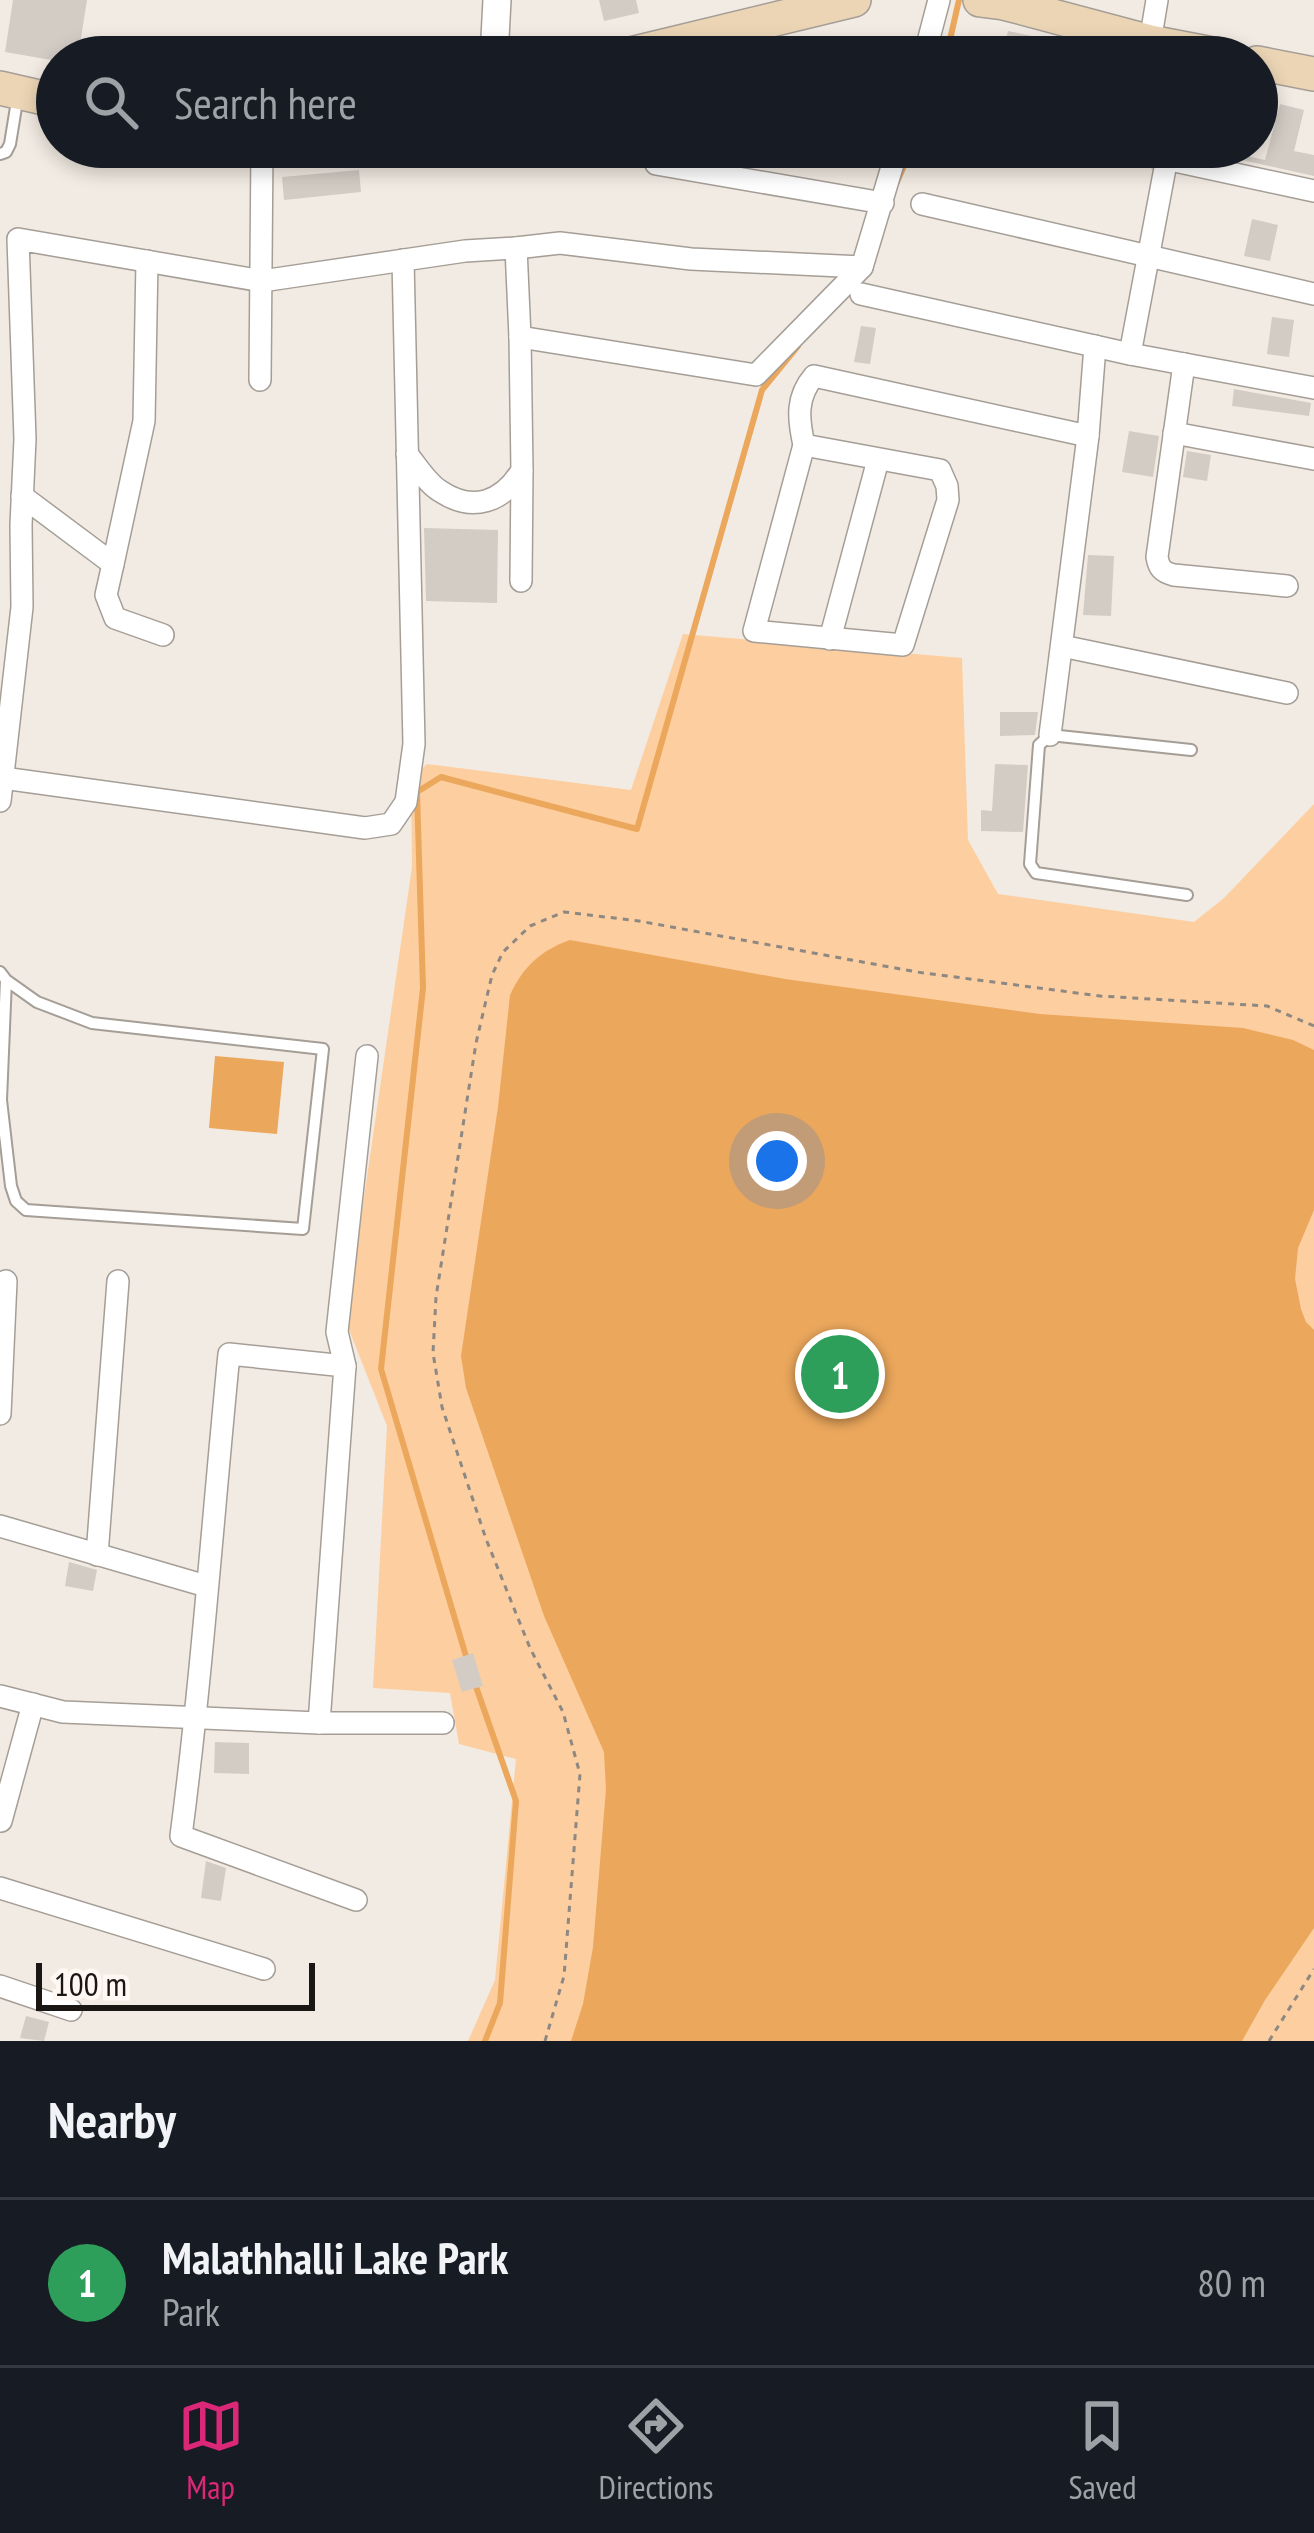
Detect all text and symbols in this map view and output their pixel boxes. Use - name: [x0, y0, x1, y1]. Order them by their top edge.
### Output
- search box: [36, 36, 1278, 168]
- icon: search: [78, 69, 144, 135]
- text: Search here: [174, 73, 357, 131]
- your location: [747, 1131, 807, 1191]
- pin: 1: [801, 1329, 879, 1419]
- scale bar: [36, 1957, 315, 2010]
- text: 100 m: [54, 1962, 127, 2005]
- text: Nearby: [48, 2086, 176, 2152]
- text: Malathhalli Lake Park: [162, 2228, 508, 2286]
- text: 1: [78, 2257, 96, 2308]
- text: 80 m: [1197, 2257, 1266, 2308]
- text: Park: [162, 2286, 220, 2337]
- tab: Map: [178, 2393, 244, 2508]
- tab: Directions: [599, 2393, 713, 2508]
- tab: Saved: [1068, 2393, 1136, 2508]

